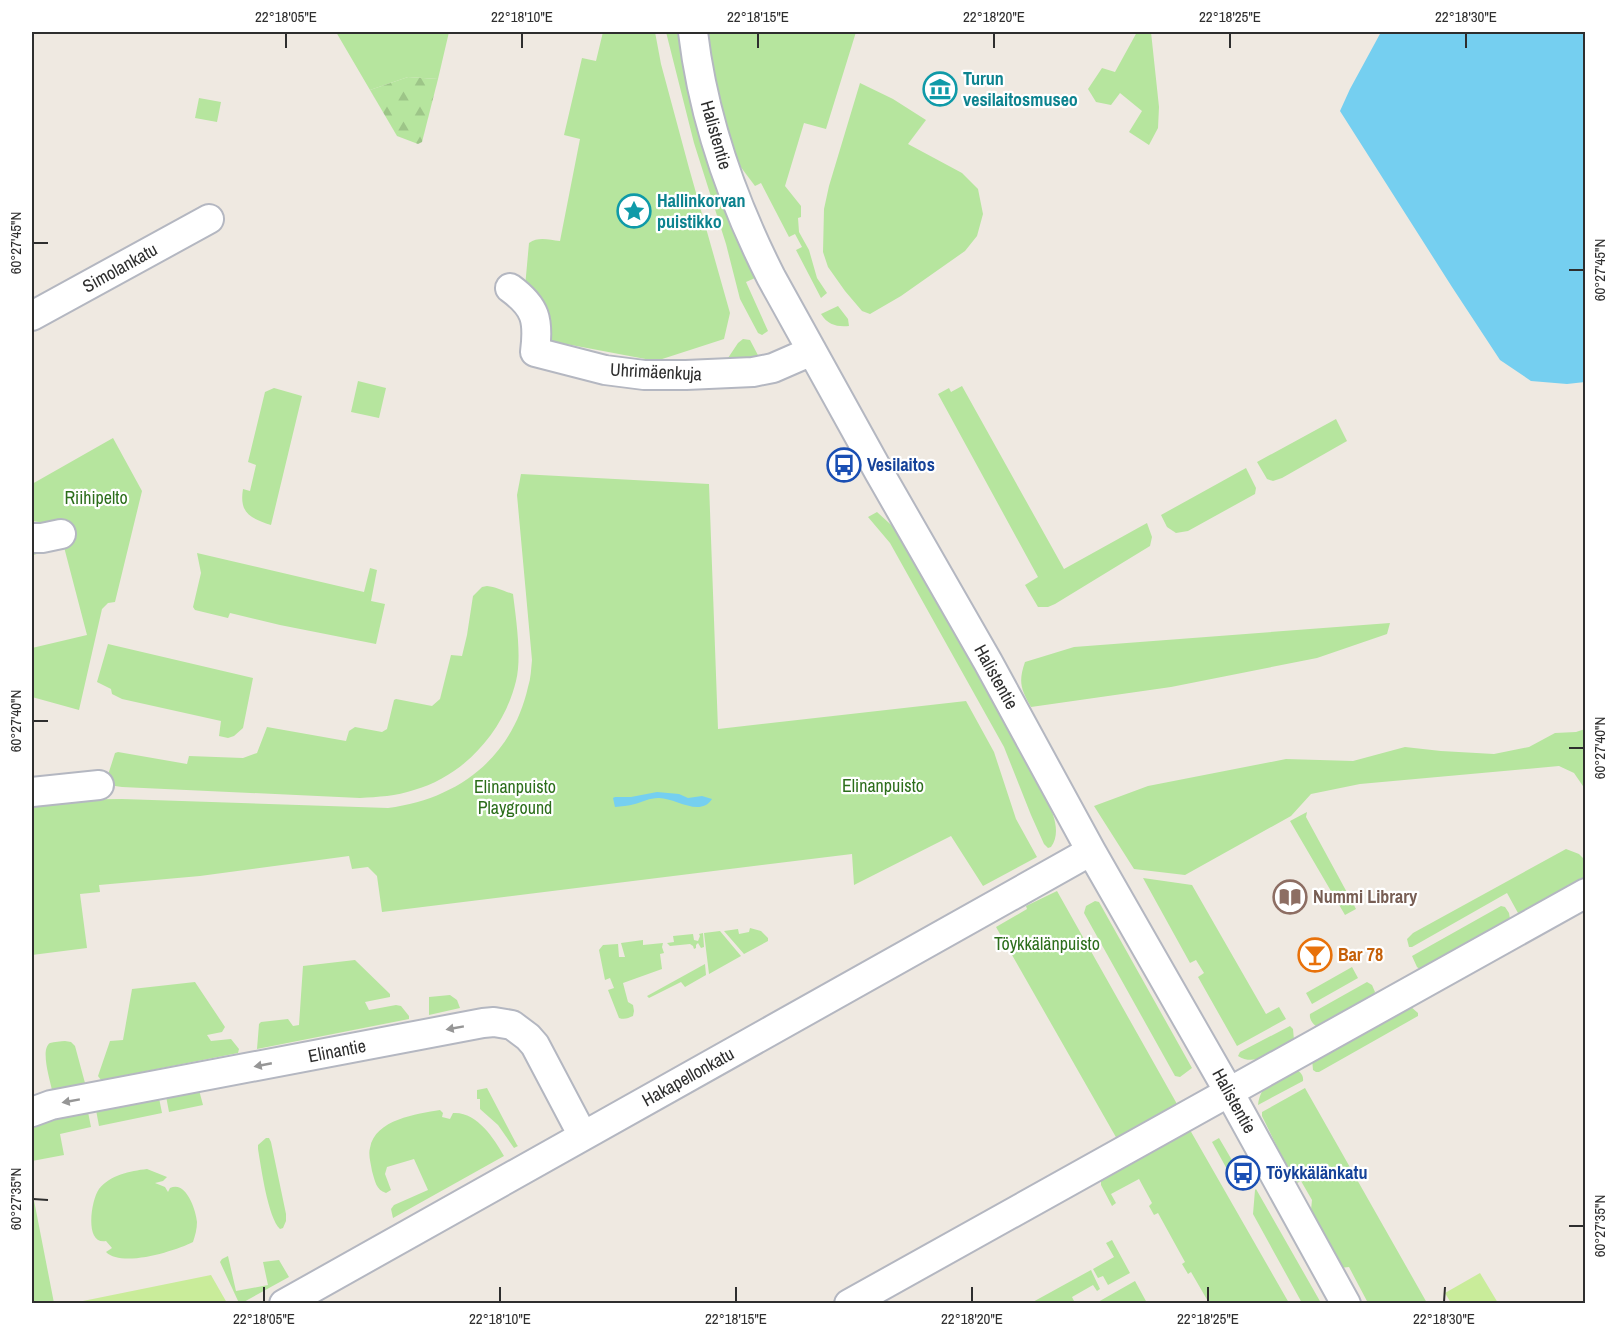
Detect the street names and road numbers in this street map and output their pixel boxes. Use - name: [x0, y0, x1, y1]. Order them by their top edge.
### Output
- street label: Halistentie: [695, 98, 738, 172]
- street label: Simolankatu: [78, 237, 162, 298]
- street label: Uhrimäenkuja: [609, 357, 703, 386]
- street label: Halistentie: [968, 640, 1024, 714]
- street label: Elinantie: [306, 1033, 368, 1068]
- street label: Hakapellonkatu: [637, 1041, 738, 1112]
- street label: Halistentie: [1206, 1064, 1262, 1138]

